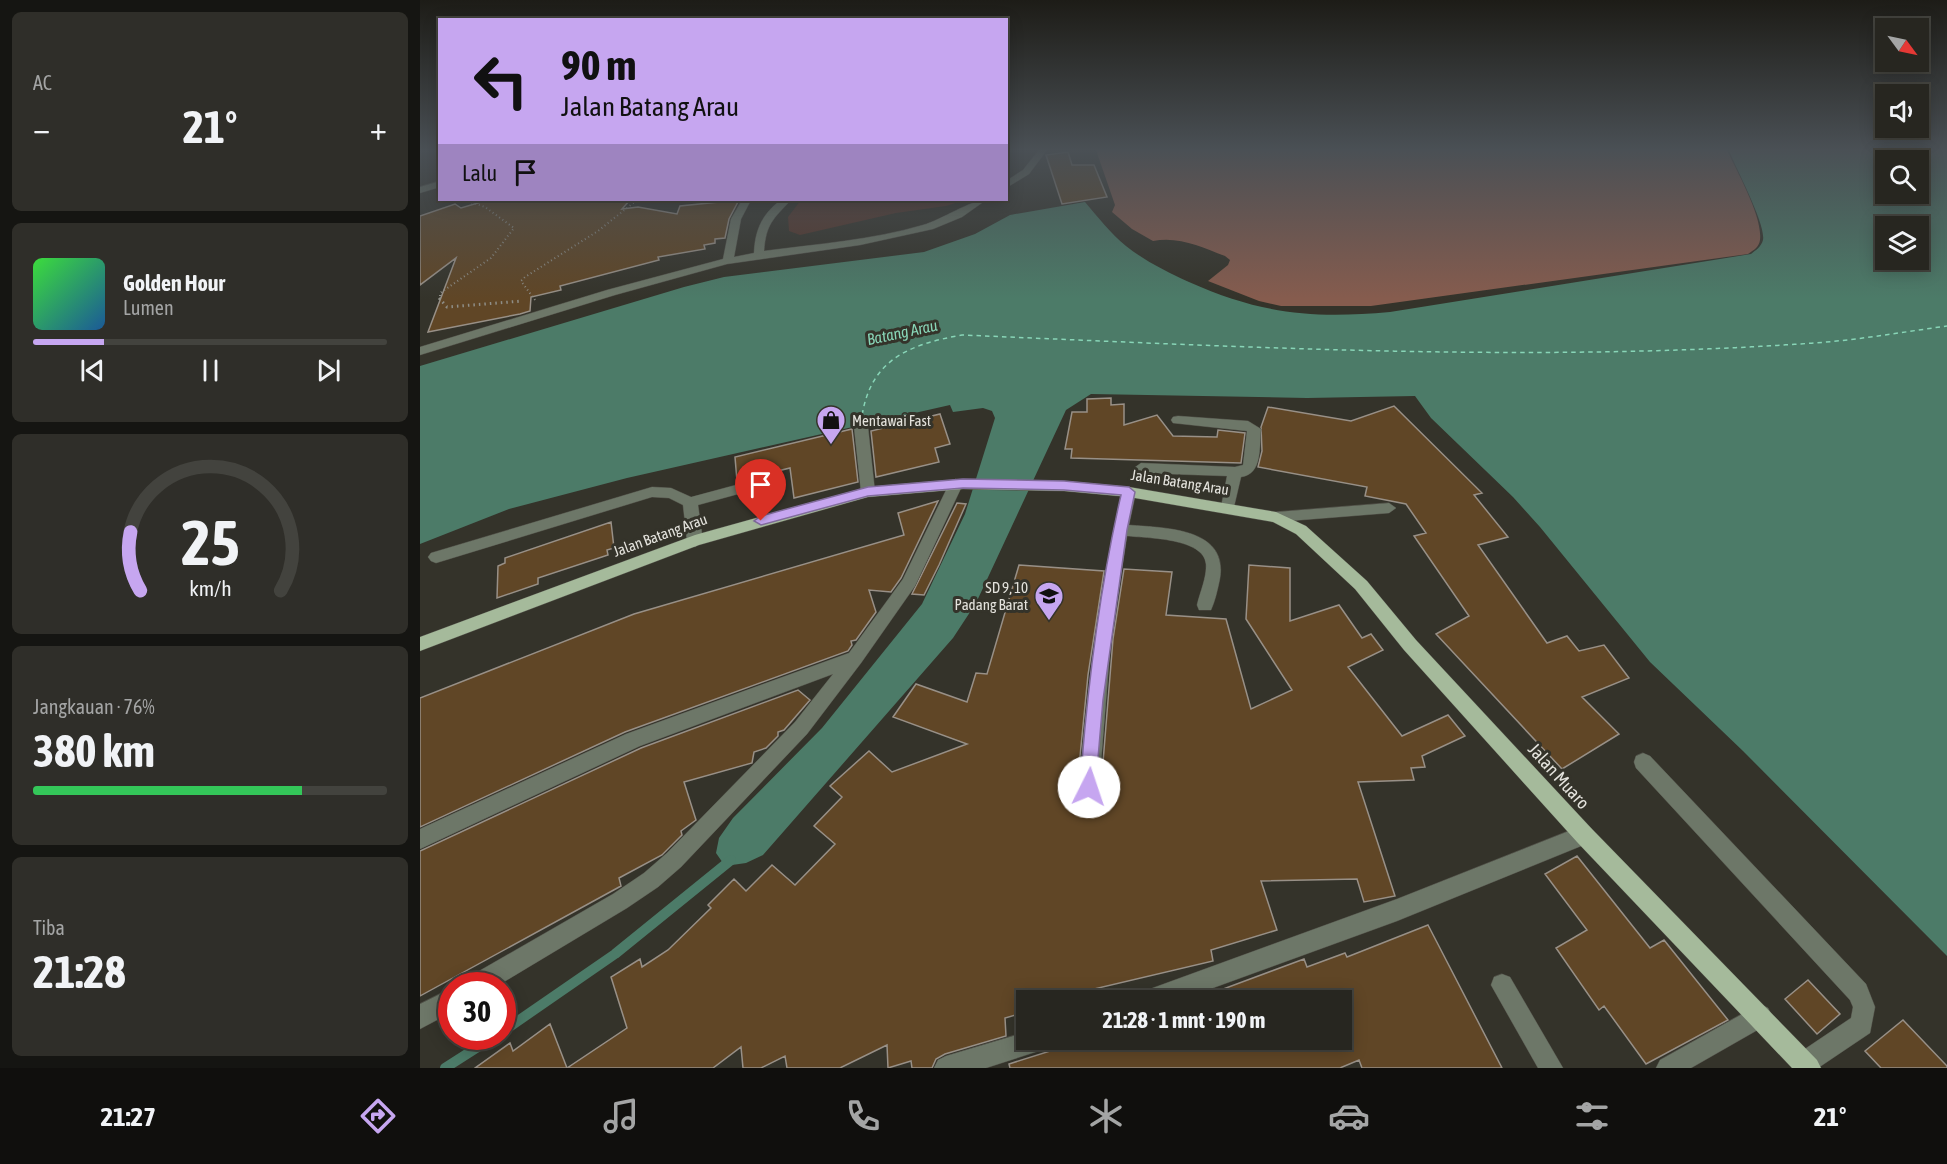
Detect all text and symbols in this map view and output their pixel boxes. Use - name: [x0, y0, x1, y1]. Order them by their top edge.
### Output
- north arrow: [1875, 18, 1929, 72]
- map controls: [1875, 18, 1929, 270]
- text: 90 m: [561, 41, 636, 89]
- icon: left: [462, 42, 540, 120]
- text: AC: [33, 71, 52, 94]
- button: sound: [1875, 84, 1929, 138]
- text: Jalan Batang Arau: [561, 91, 739, 122]
- text: 21°: [183, 101, 237, 153]
- text: −: [33, 109, 50, 147]
- text: +: [370, 109, 387, 147]
- button: search: [1875, 150, 1929, 204]
- icon: arrive: [509, 156, 542, 189]
- text: Lalu: [462, 160, 497, 186]
- button: layers: [1875, 216, 1929, 270]
- text: Golden Hour: [123, 270, 225, 296]
- text: Lumen: [123, 296, 174, 319]
- water label: Batang Arau: [865, 316, 939, 349]
- icon: previous: [76, 354, 109, 387]
- icon: pause: [194, 354, 227, 387]
- icon: next: [312, 354, 345, 387]
- shop icon: Mentawai Fast: [815, 404, 847, 446]
- place label: Mentawai Fast: [852, 412, 931, 429]
- pin: [735, 459, 786, 521]
- street label: Jalan Batang Arau: [1130, 466, 1230, 498]
- icon: arrive: [744, 468, 777, 501]
- text: 25: [181, 507, 239, 578]
- street label: Jalan Batang Arau: [611, 510, 709, 560]
- text: km/h: [189, 576, 231, 601]
- place label: SD 9, 10 Padang Barat: [955, 579, 1028, 613]
- school or university icon: SD 9, 10 Padang Barat: [1033, 580, 1065, 622]
- text: Jangkauan · 76%: [33, 695, 155, 718]
- text: 380 km: [33, 725, 155, 777]
- street label: Jalan Muaro: [1524, 739, 1594, 813]
- position arrow: [1057, 755, 1121, 819]
- text: Tiba: [33, 916, 65, 939]
- text: 21:28: [33, 946, 126, 998]
- speed limit sign: 30: [438, 972, 516, 1050]
- text: 21:28 · 1 mnt · 190 m: [1103, 1007, 1265, 1033]
- icon: directions: [357, 1095, 399, 1137]
- icon: music: [600, 1095, 642, 1137]
- icon: phone: [842, 1095, 884, 1137]
- icon: climate: [1085, 1095, 1127, 1137]
- icon: car: [1328, 1095, 1370, 1137]
- icon: filters: [1571, 1095, 1613, 1137]
- text: 21:27: [100, 1101, 156, 1132]
- text: 21°: [1814, 1101, 1847, 1132]

